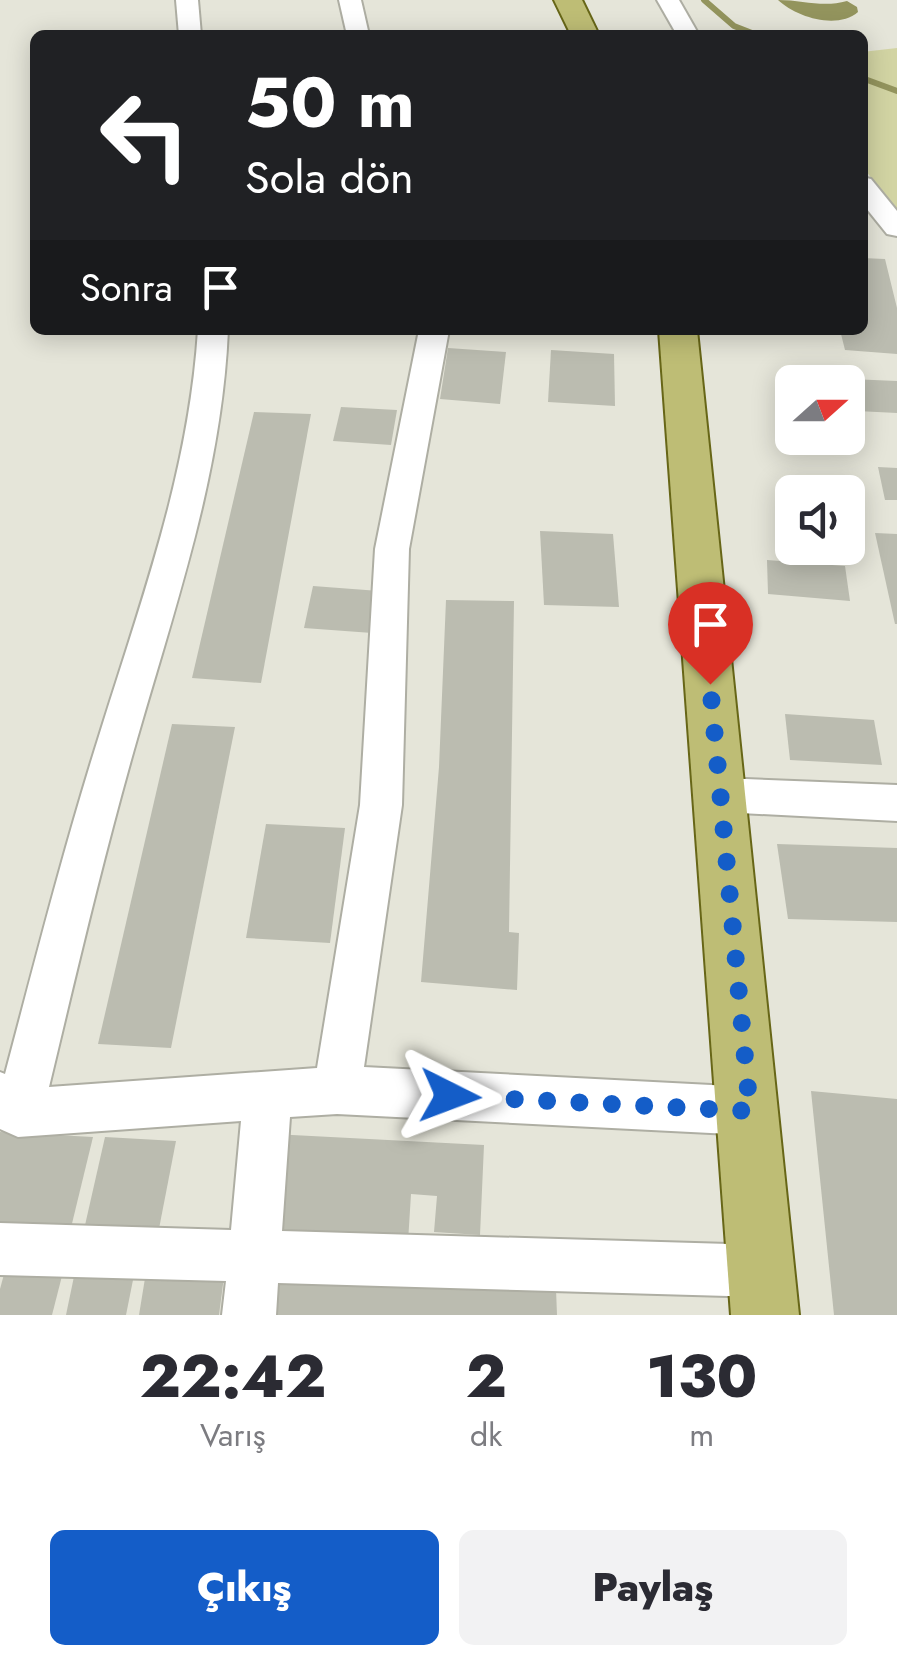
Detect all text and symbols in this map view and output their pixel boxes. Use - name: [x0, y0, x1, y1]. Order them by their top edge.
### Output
- text: 50 m: [245, 52, 415, 153]
- icon: left: [80, 70, 210, 200]
- text: Sola dön: [245, 145, 414, 210]
- text: Sonra: [80, 260, 173, 315]
- icon: arrive: [193, 260, 248, 315]
- north arrow: [775, 365, 865, 455]
- map controls: [775, 365, 865, 565]
- button: sound: [775, 475, 865, 565]
- pin: [668, 582, 753, 685]
- icon: arrive: [683, 597, 738, 652]
- position arrow: [398, 1044, 502, 1148]
- text: 22:42: [140, 1333, 326, 1420]
- text: 2: [466, 1333, 507, 1420]
- text: 130: [646, 1333, 757, 1420]
- text: Varış: [200, 1412, 266, 1458]
- text: dk: [470, 1412, 502, 1458]
- text: m: [689, 1412, 714, 1458]
- button: Çıkış: [50, 1530, 439, 1645]
- button: Paylaş: [459, 1530, 847, 1645]

